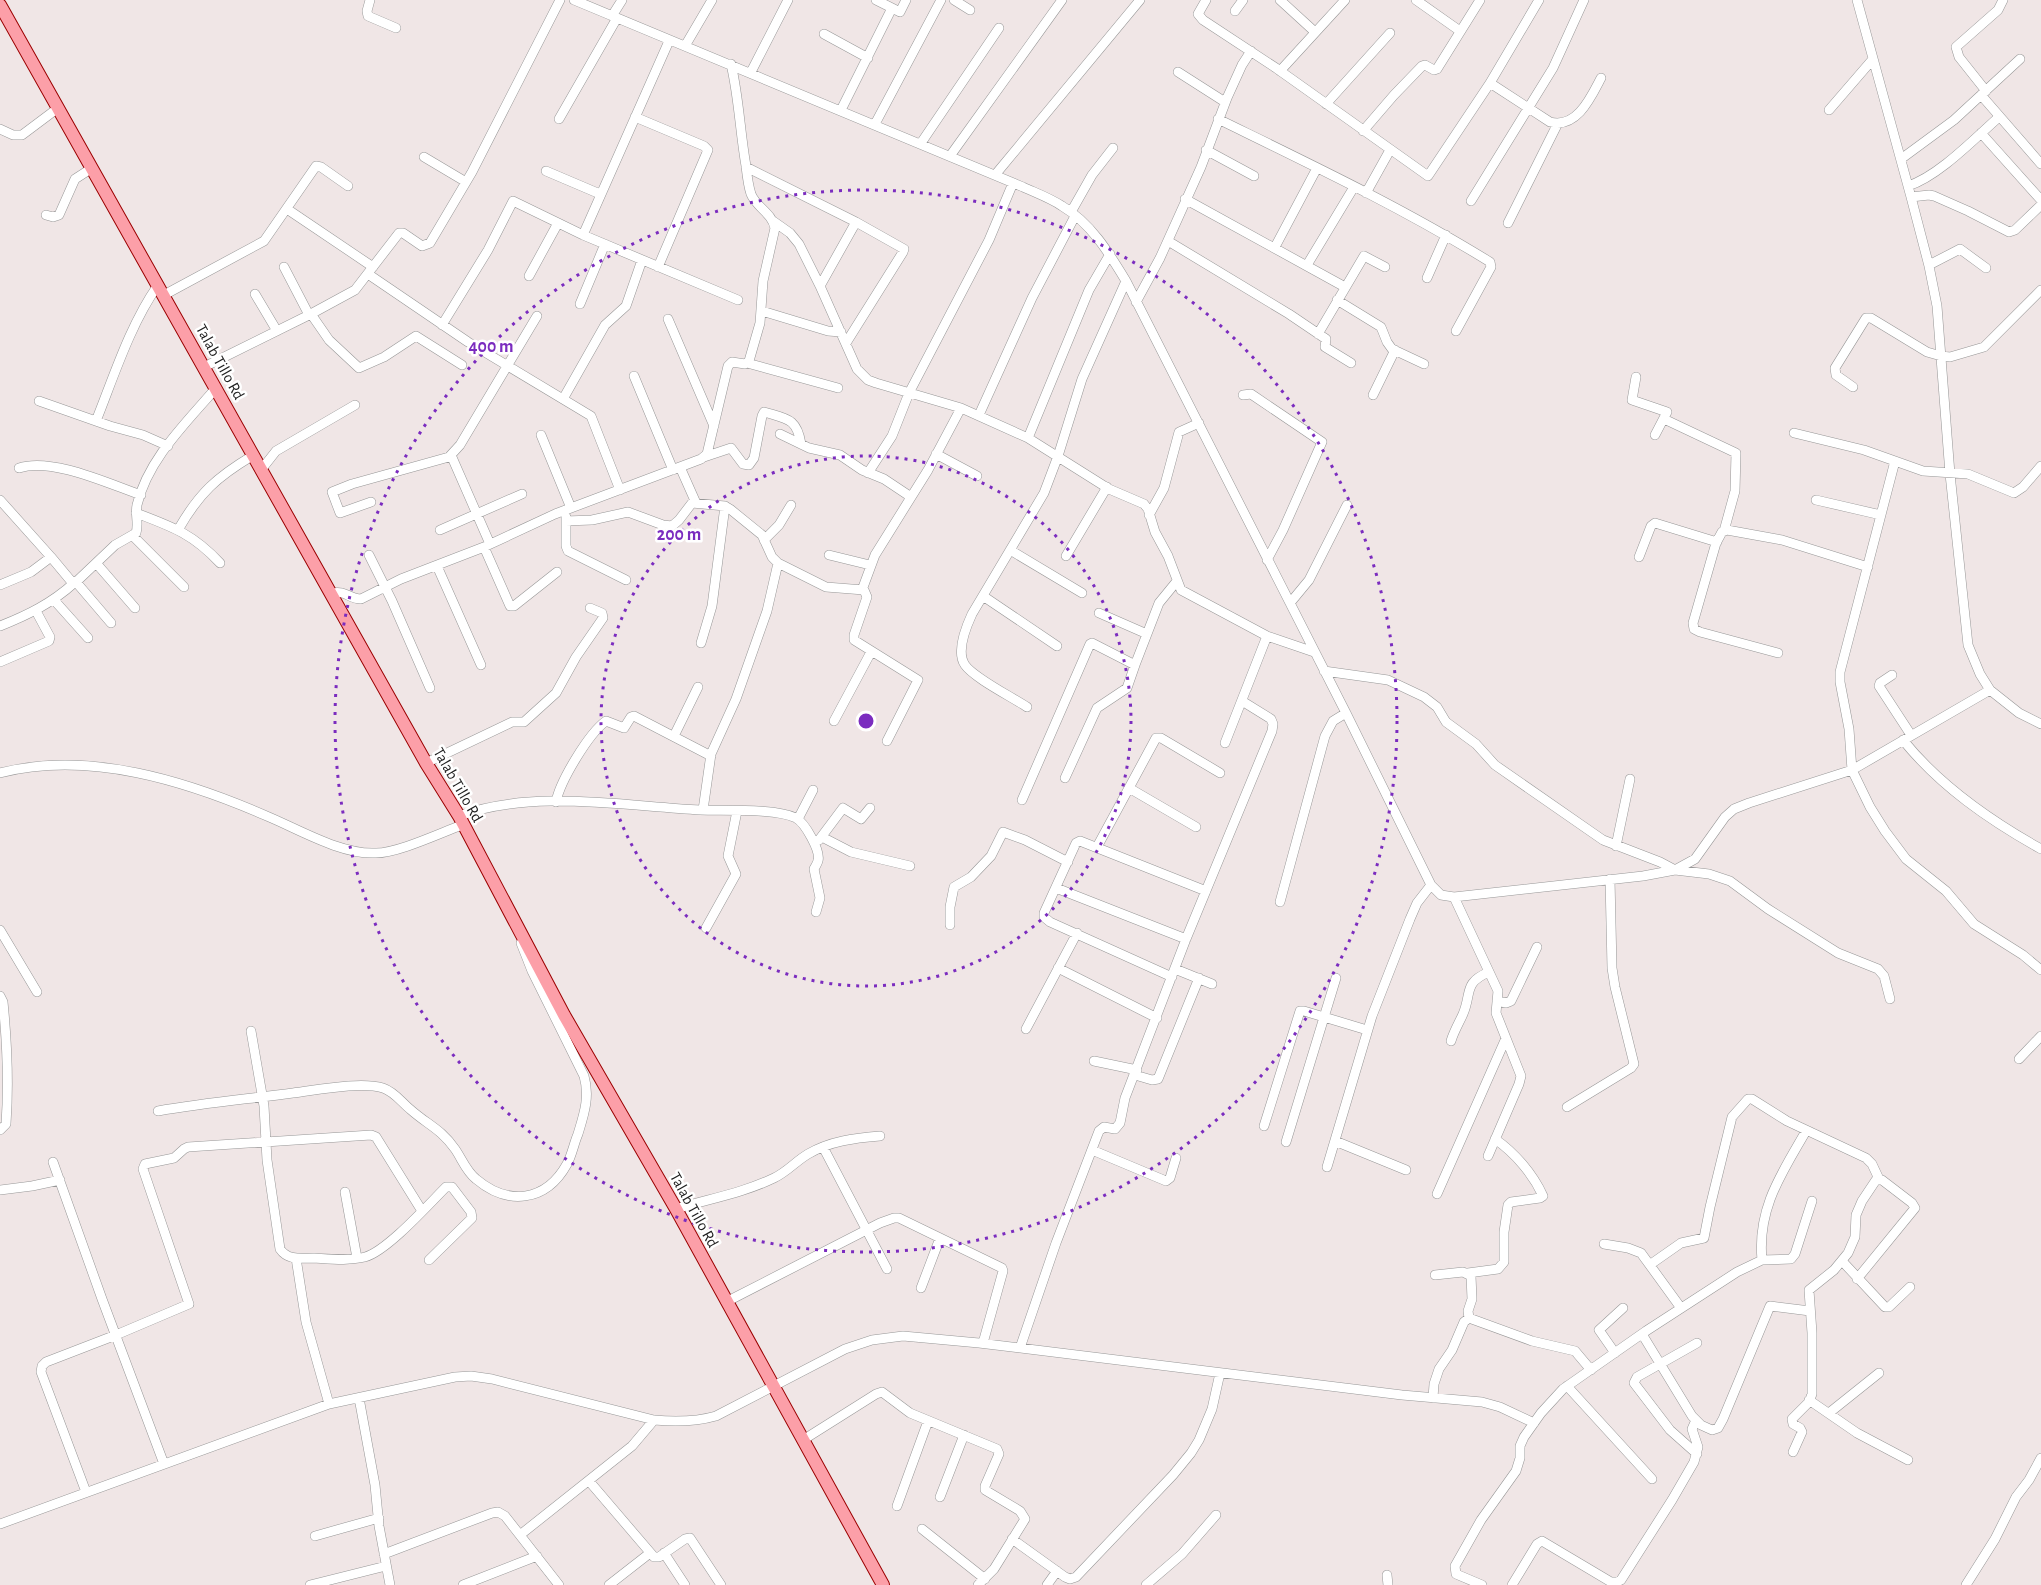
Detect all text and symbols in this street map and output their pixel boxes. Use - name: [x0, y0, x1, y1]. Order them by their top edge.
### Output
- street label: Talab Tillo Rd: [193, 322, 247, 402]
- text: 400 m: [468, 338, 514, 356]
- text: 200 m: [657, 526, 701, 544]
- centre of rings: [856, 711, 876, 731]
- street label: Talab Tillo Rd: [430, 745, 486, 825]
- street label: Talab Tillo Rd: [667, 1170, 721, 1250]

